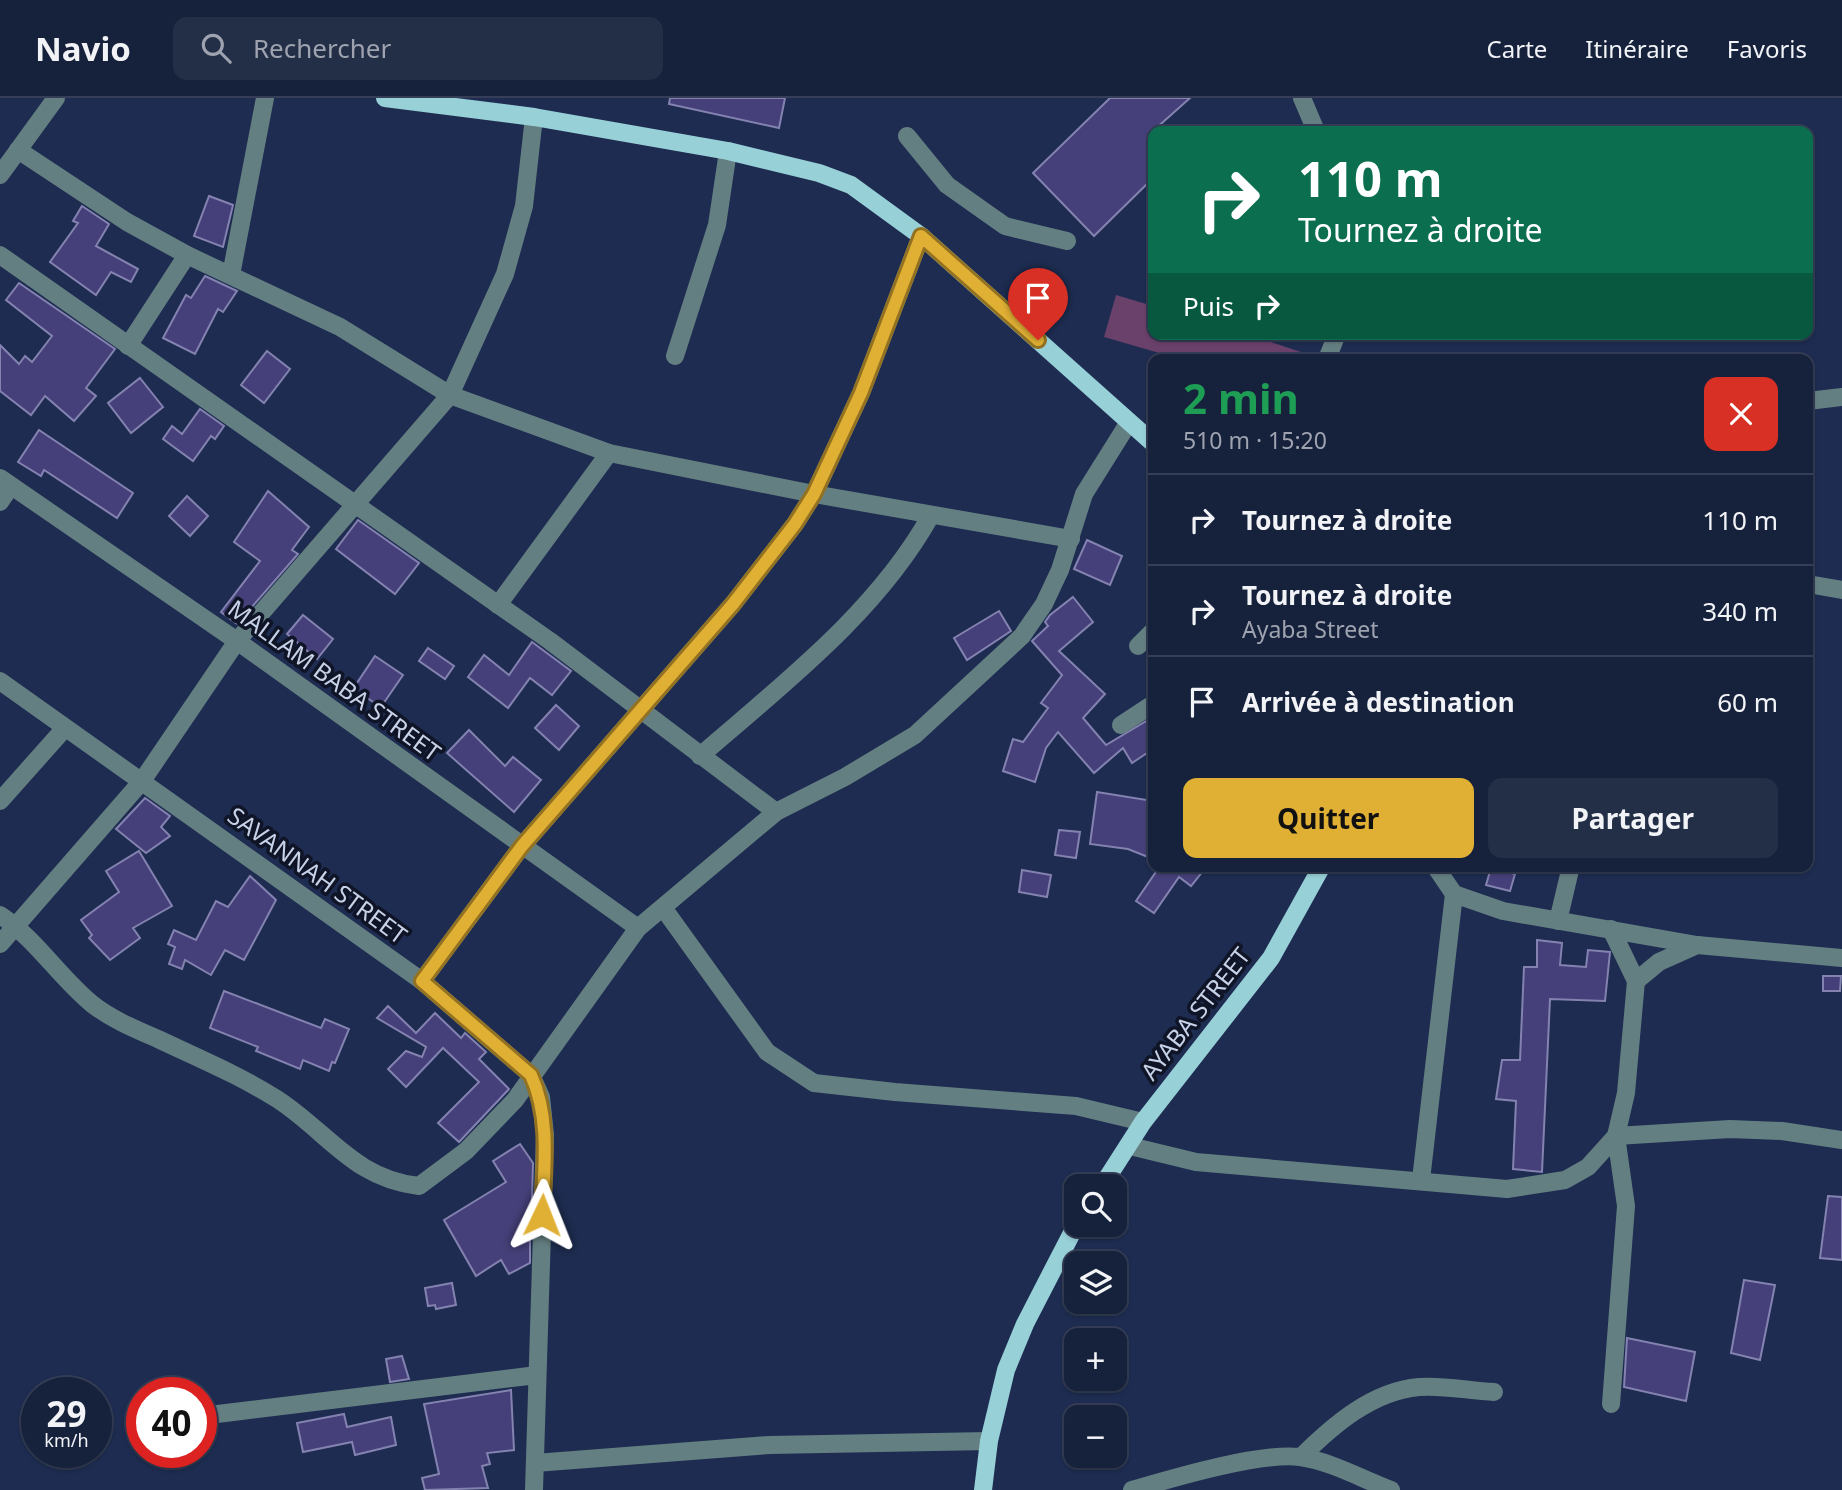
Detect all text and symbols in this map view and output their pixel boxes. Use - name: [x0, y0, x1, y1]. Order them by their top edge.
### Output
- search box: [173, 17, 663, 80]
- text: Navio: [35, 26, 131, 71]
- icon: search: [197, 29, 235, 67]
- text: Rechercher: [253, 30, 391, 66]
- text: Carte: [1487, 32, 1547, 65]
- text: Itinéraire: [1585, 32, 1689, 65]
- text: Favoris: [1727, 32, 1807, 65]
- text: 110 m: [1298, 145, 1443, 211]
- icon: right: [1183, 154, 1274, 245]
- text: Tournez à droite: [1298, 208, 1543, 251]
- pin: [1008, 268, 1068, 340]
- icon: arrive: [1019, 279, 1057, 317]
- icon: right: [1248, 287, 1286, 325]
- text: Puis: [1183, 288, 1234, 324]
- text: 2 min: [1183, 369, 1299, 426]
- button: close: [1704, 377, 1778, 451]
- text: 510 m · 15:20: [1183, 424, 1327, 456]
- icon: right: [1183, 501, 1221, 539]
- text: Tournez à droite: [1242, 502, 1452, 538]
- text: 110 m: [1702, 502, 1778, 538]
- text: Tournez à droite: [1242, 577, 1452, 613]
- street label: MALLAM BABA STREET: [222, 591, 448, 769]
- icon: right: [1183, 592, 1221, 630]
- text: 340 m: [1702, 593, 1778, 629]
- text: Ayaba Street: [1242, 613, 1379, 645]
- icon: arrive: [1183, 683, 1221, 721]
- text: Arrivée à destination: [1242, 684, 1515, 720]
- text: 60 m: [1717, 684, 1778, 720]
- button: Quitter: [1183, 778, 1474, 858]
- button: Partager: [1488, 778, 1778, 858]
- street label: SAVANNAH STREET: [222, 799, 415, 951]
- street label: AYABA STREET: [1133, 939, 1257, 1086]
- map controls: [1064, 1174, 1127, 1468]
- button: search: [1064, 1174, 1127, 1237]
- position arrow: [505, 1178, 579, 1252]
- button: layers: [1064, 1251, 1127, 1314]
- button: +: [1064, 1328, 1127, 1391]
- speed limit sign: 40: [126, 1377, 217, 1468]
- text: 29: [46, 1390, 87, 1437]
- button: −: [1064, 1405, 1127, 1468]
- text: km/h: [44, 1428, 89, 1452]

